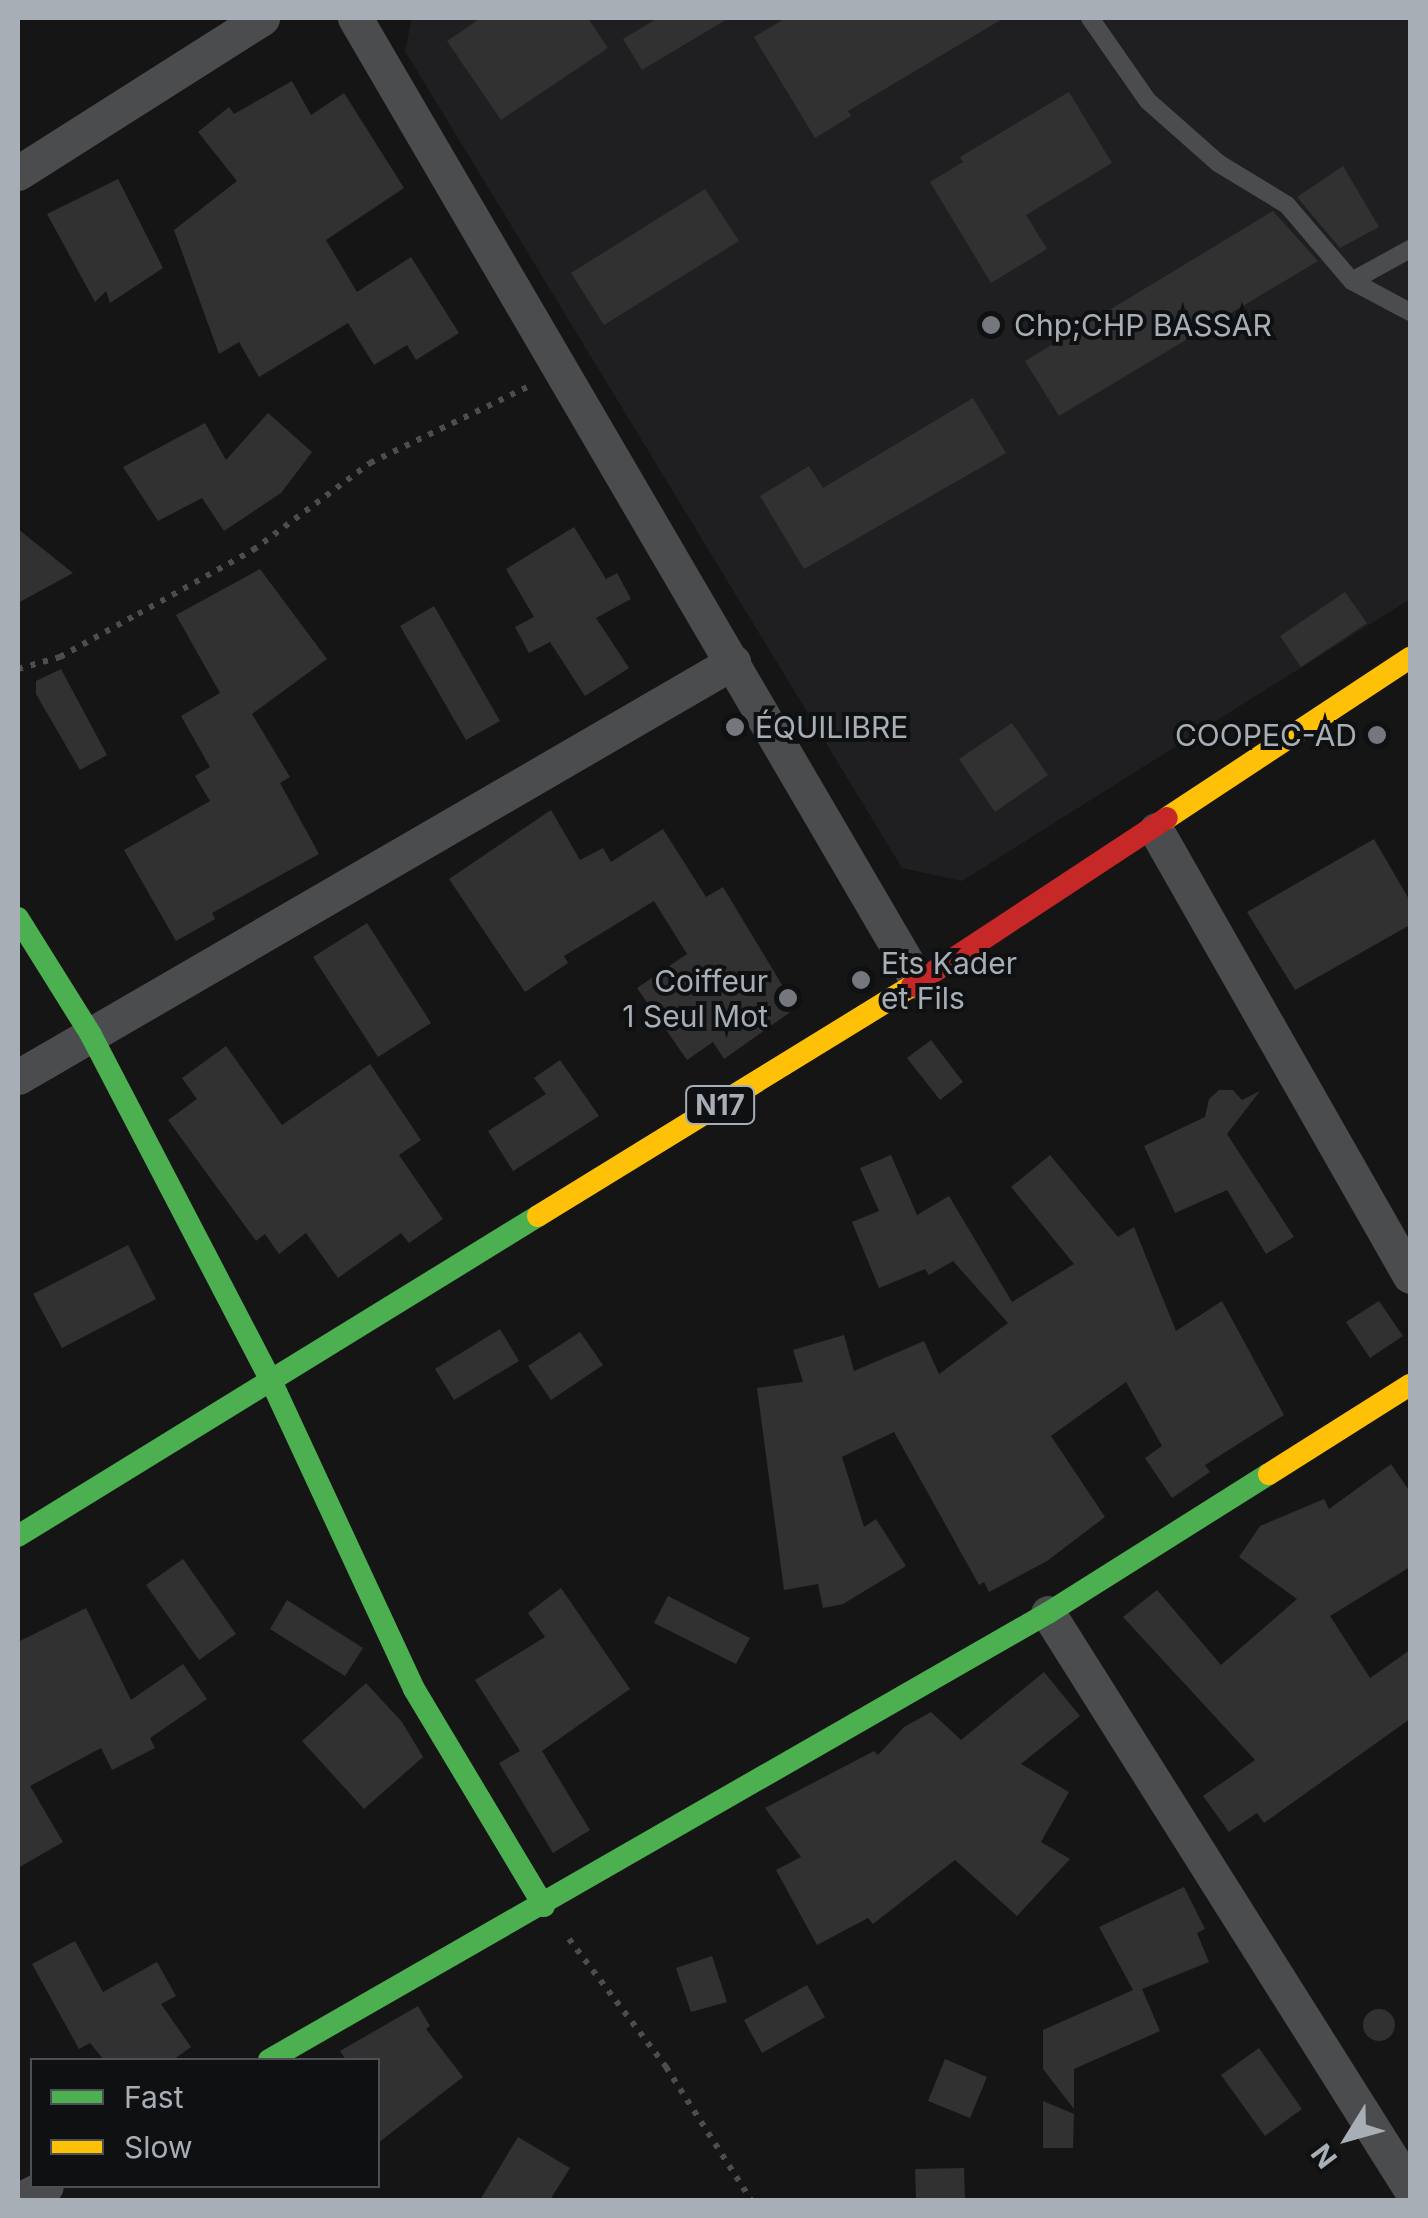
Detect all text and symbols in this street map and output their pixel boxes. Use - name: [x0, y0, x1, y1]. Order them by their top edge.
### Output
- place label: Chp;CHP BASSAR: [1014, 307, 1272, 343]
- marker: Chp;CHP BASSAR: [978, 312, 1004, 338]
- place label: ÉQUILIBRE: [755, 709, 908, 745]
- marker: ÉQUILIBRE: [724, 716, 746, 738]
- place label: COOPEC-AD: [1175, 717, 1357, 753]
- marker: COOPEC-AD: [1366, 724, 1388, 746]
- place label: Ets Kader et Fils: [881, 945, 1017, 1016]
- place label: Coiffeur 1 Seul Mot: [622, 963, 768, 1034]
- marker: Ets Kader et Fils: [850, 969, 872, 991]
- marker: Coiffeur 1 Seul Mot: [777, 987, 799, 1009]
- road number: N17: [685, 1082, 755, 1128]
- legend: [30, 2058, 380, 2188]
- text: Fast: [124, 2079, 183, 2115]
- north arrow: [1298, 2088, 1398, 2188]
- text: Slow: [124, 2129, 193, 2165]
- text: N: [1304, 2137, 1344, 2175]

